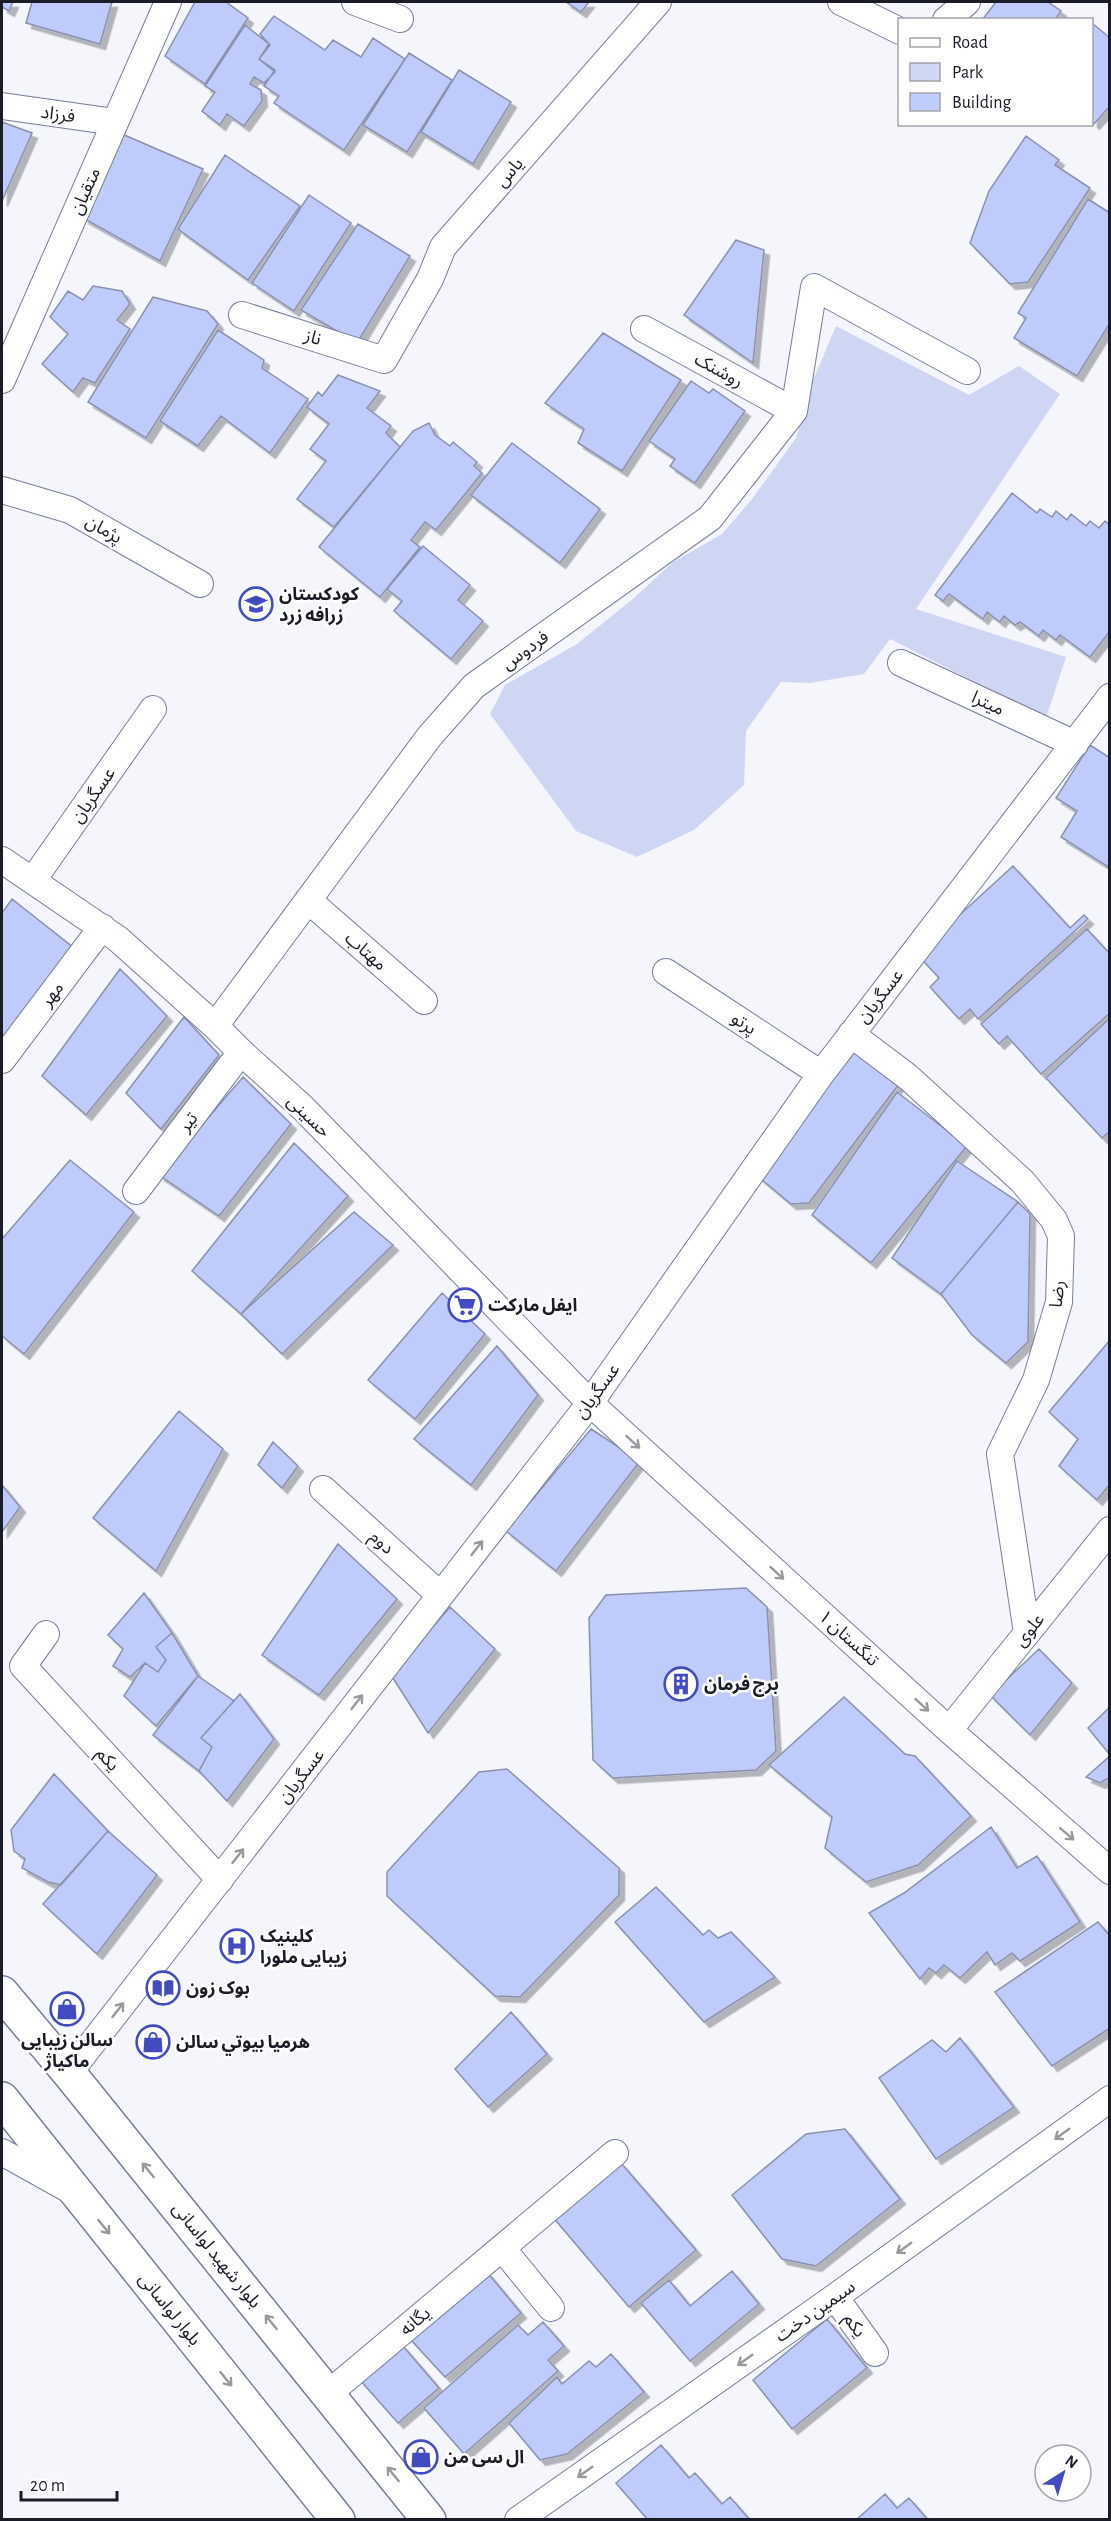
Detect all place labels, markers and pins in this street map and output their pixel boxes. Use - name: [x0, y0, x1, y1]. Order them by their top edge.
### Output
- school or university icon: کودکستان زرافه زرد: [238, 586, 274, 622]
- place label: کودکستان زرافه زرد: [279, 586, 360, 626]
- supermarket icon: ایفل مارکت: [447, 1287, 483, 1323]
- place label: ایفل مارکت: [488, 1297, 577, 1316]
- building icon: برج فرمان: [663, 1666, 699, 1702]
- place label: برج فرمان: [704, 1675, 779, 1697]
- hospital icon: کلینیک زیبایی ملورا: [219, 1928, 255, 1964]
- place label: کلینیک زیبایی ملورا: [260, 1928, 347, 1968]
- library icon: بوک زون: [145, 1970, 181, 2006]
- place label: بوک زون: [186, 1980, 250, 1999]
- shop icon: سالن زیبایی ماکیاژ: [49, 1991, 85, 2027]
- shop icon: هرميا بيوتي سالن: [135, 2024, 171, 2060]
- place label: سالن زیبایی ماکیاژ: [21, 2032, 113, 2072]
- place label: هرميا بيوتي سالن: [176, 2034, 310, 2056]
- shop icon: ال سی من: [403, 2439, 439, 2475]
- place label: ال سی من: [444, 2449, 524, 2468]

